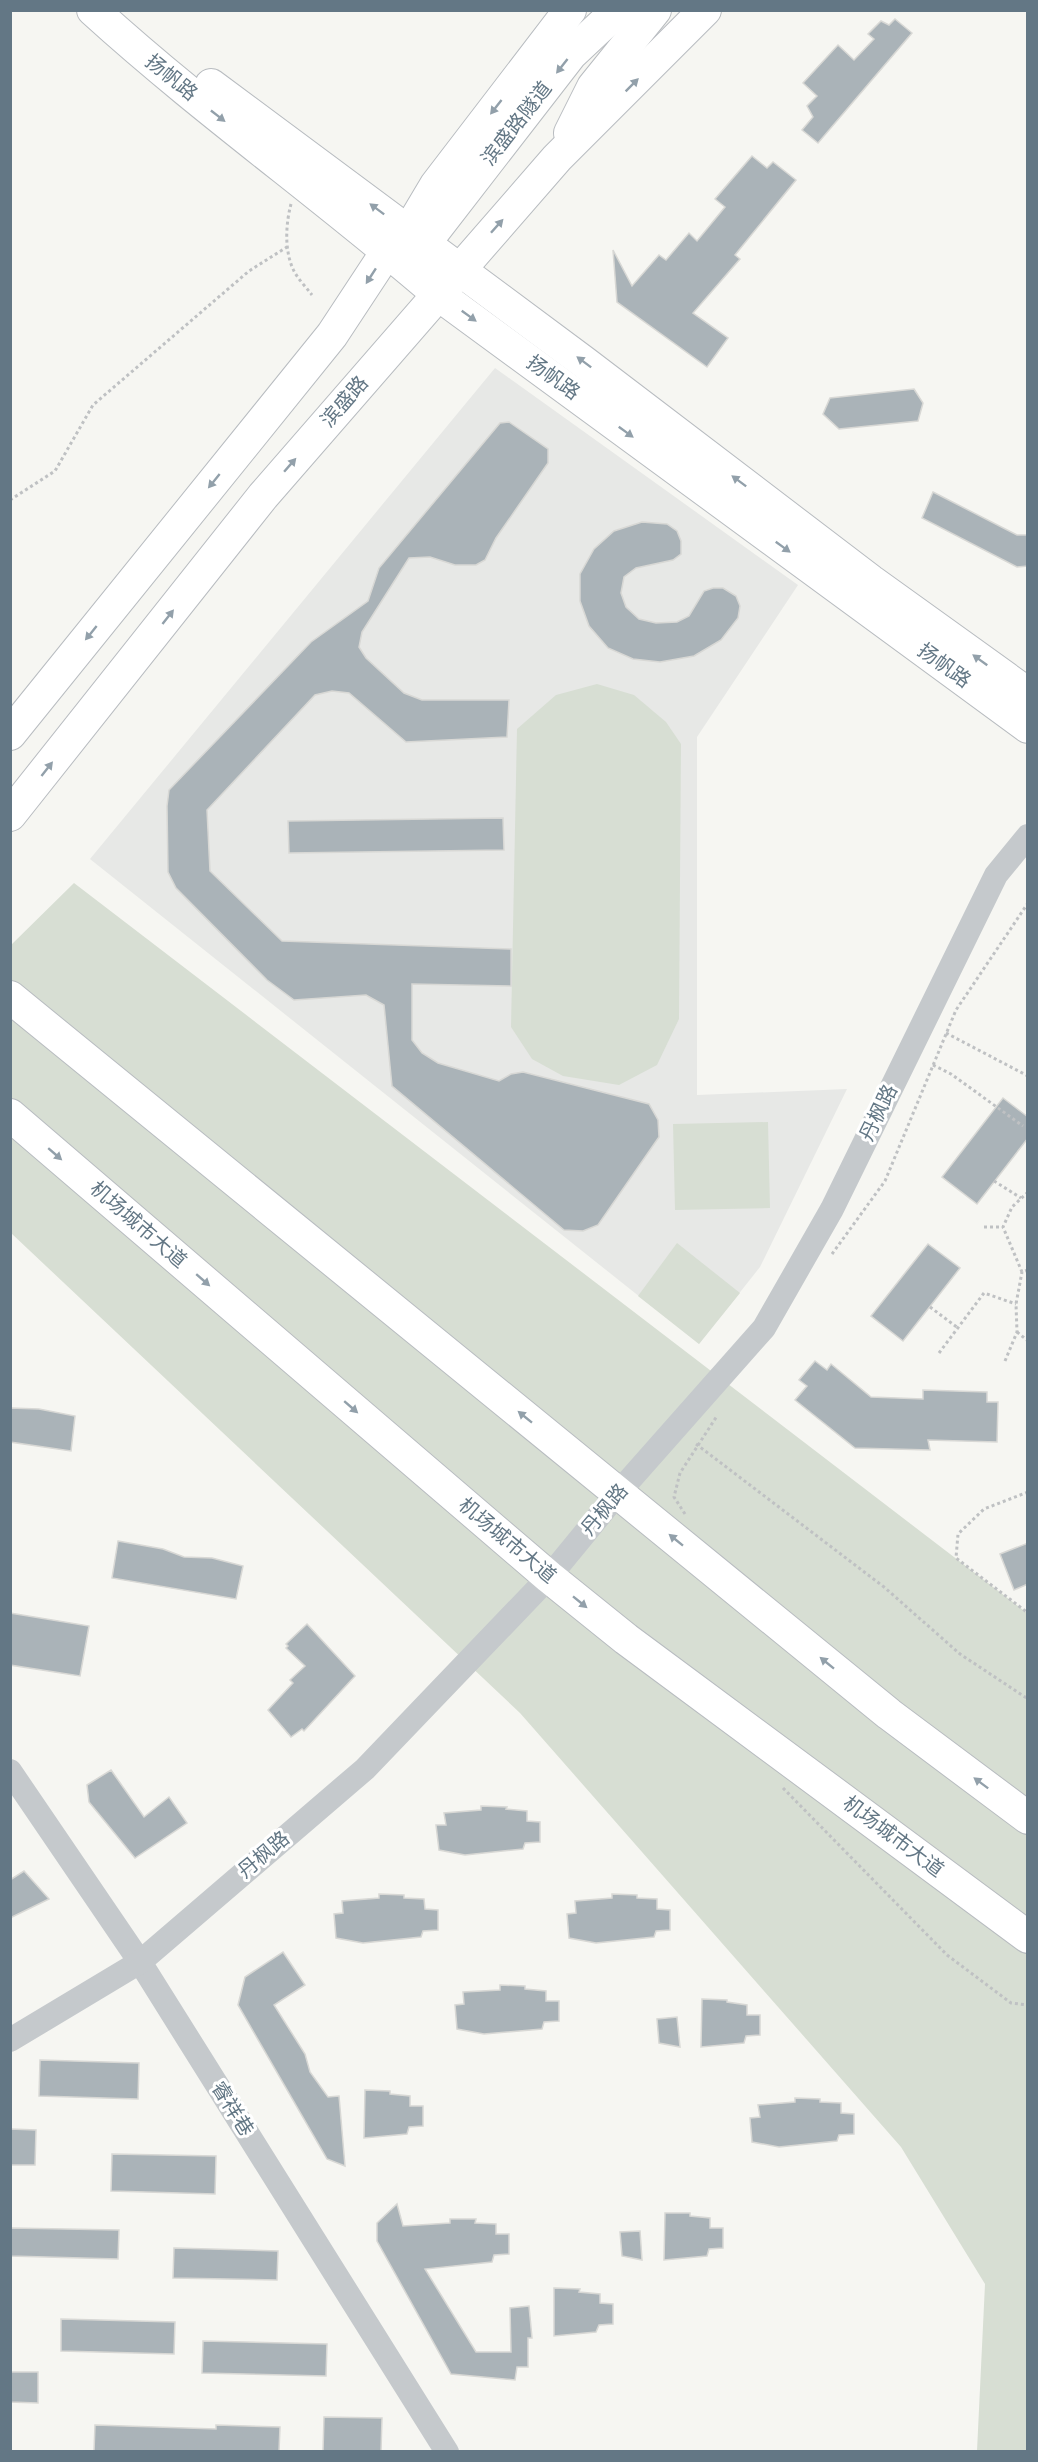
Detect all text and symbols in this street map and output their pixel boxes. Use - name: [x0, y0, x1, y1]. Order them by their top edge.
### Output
- street label: 扬帆路: [140, 50, 202, 106]
- one-way arrow: [555, 58, 568, 74]
- street label: 滨盛路隧道: [477, 77, 557, 171]
- one-way arrow: [624, 78, 638, 92]
- one-way arrow: [490, 98, 502, 114]
- one-way arrow: [210, 109, 225, 122]
- one-way arrow: [369, 203, 385, 215]
- one-way arrow: [490, 218, 504, 233]
- one-way arrow: [365, 268, 376, 285]
- one-way arrow: [461, 310, 476, 322]
- street label: 扬帆路: [522, 351, 584, 405]
- one-way arrow: [577, 357, 592, 369]
- street label: 滨盛路: [316, 371, 374, 433]
- one-way arrow: [617, 426, 633, 438]
- one-way arrow: [283, 458, 296, 473]
- one-way arrow: [208, 473, 221, 488]
- one-way arrow: [732, 475, 747, 487]
- one-way arrow: [775, 541, 790, 553]
- one-way arrow: [161, 609, 173, 624]
- one-way arrow: [85, 625, 98, 641]
- street label: 扬帆路: [913, 639, 975, 693]
- one-way arrow: [972, 654, 988, 666]
- one-way arrow: [40, 762, 52, 777]
- street label: 丹枫路: [855, 1081, 903, 1145]
- one-way arrow: [47, 1147, 63, 1160]
- street label: 机场城市大道: [85, 1177, 191, 1273]
- one-way arrow: [195, 1274, 211, 1287]
- one-way arrow: [343, 1401, 359, 1414]
- one-way arrow: [518, 1411, 533, 1424]
- street label: 丹枫路: [577, 1479, 633, 1541]
- street label: 机场城市大道: [453, 1493, 561, 1589]
- one-way arrow: [668, 1534, 684, 1547]
- one-way arrow: [572, 1595, 587, 1607]
- one-way arrow: [819, 1657, 835, 1670]
- one-way arrow: [973, 1778, 988, 1790]
- street label: 机场城市大道: [838, 1791, 948, 1883]
- street label: 丹枫路: [233, 1827, 295, 1883]
- street label: 睿祥巷: [206, 2077, 258, 2141]

